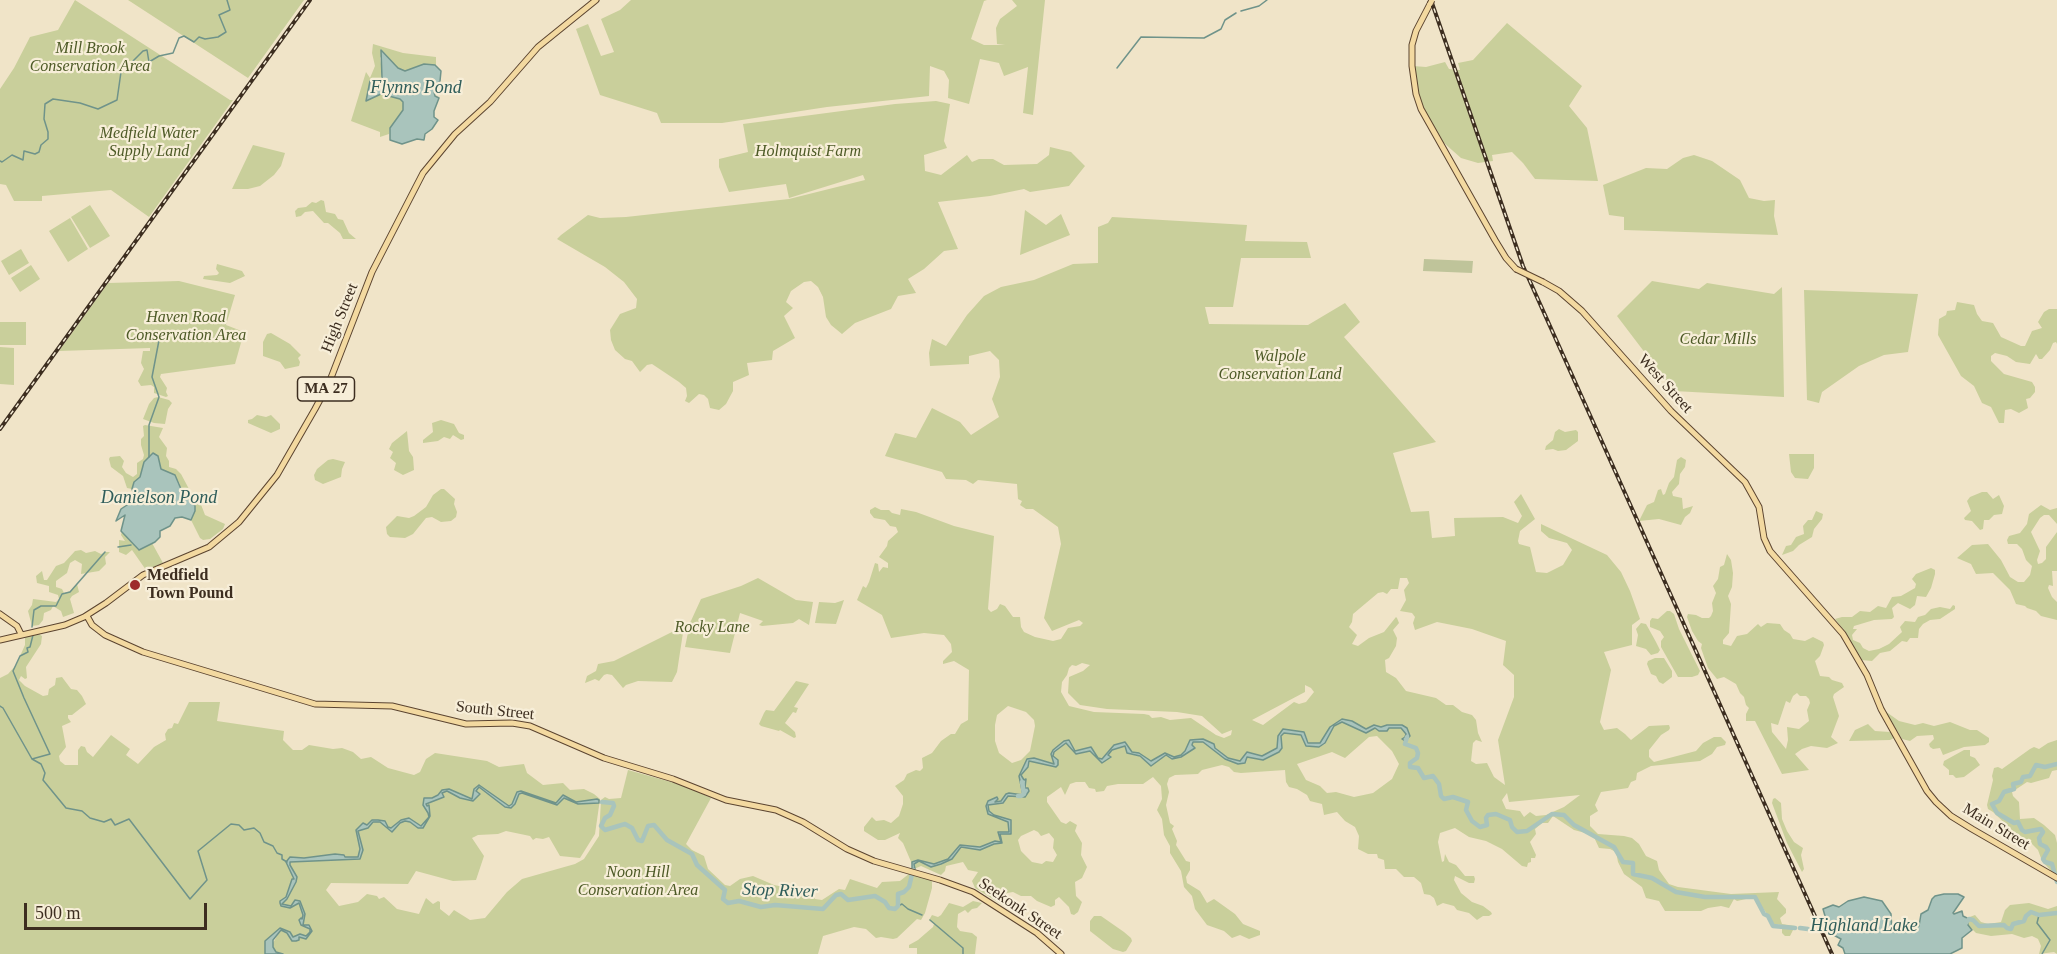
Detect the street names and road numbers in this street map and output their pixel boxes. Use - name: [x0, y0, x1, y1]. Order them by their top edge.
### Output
- street label: High Street: [317, 280, 363, 356]
- street label: West Street: [1633, 350, 1697, 418]
- road number: MA 27: [298, 377, 354, 401]
- street label: South Street: [455, 697, 535, 725]
- street label: Main Street: [1959, 799, 2033, 855]
- street label: Seekonk Street: [975, 874, 1065, 944]

